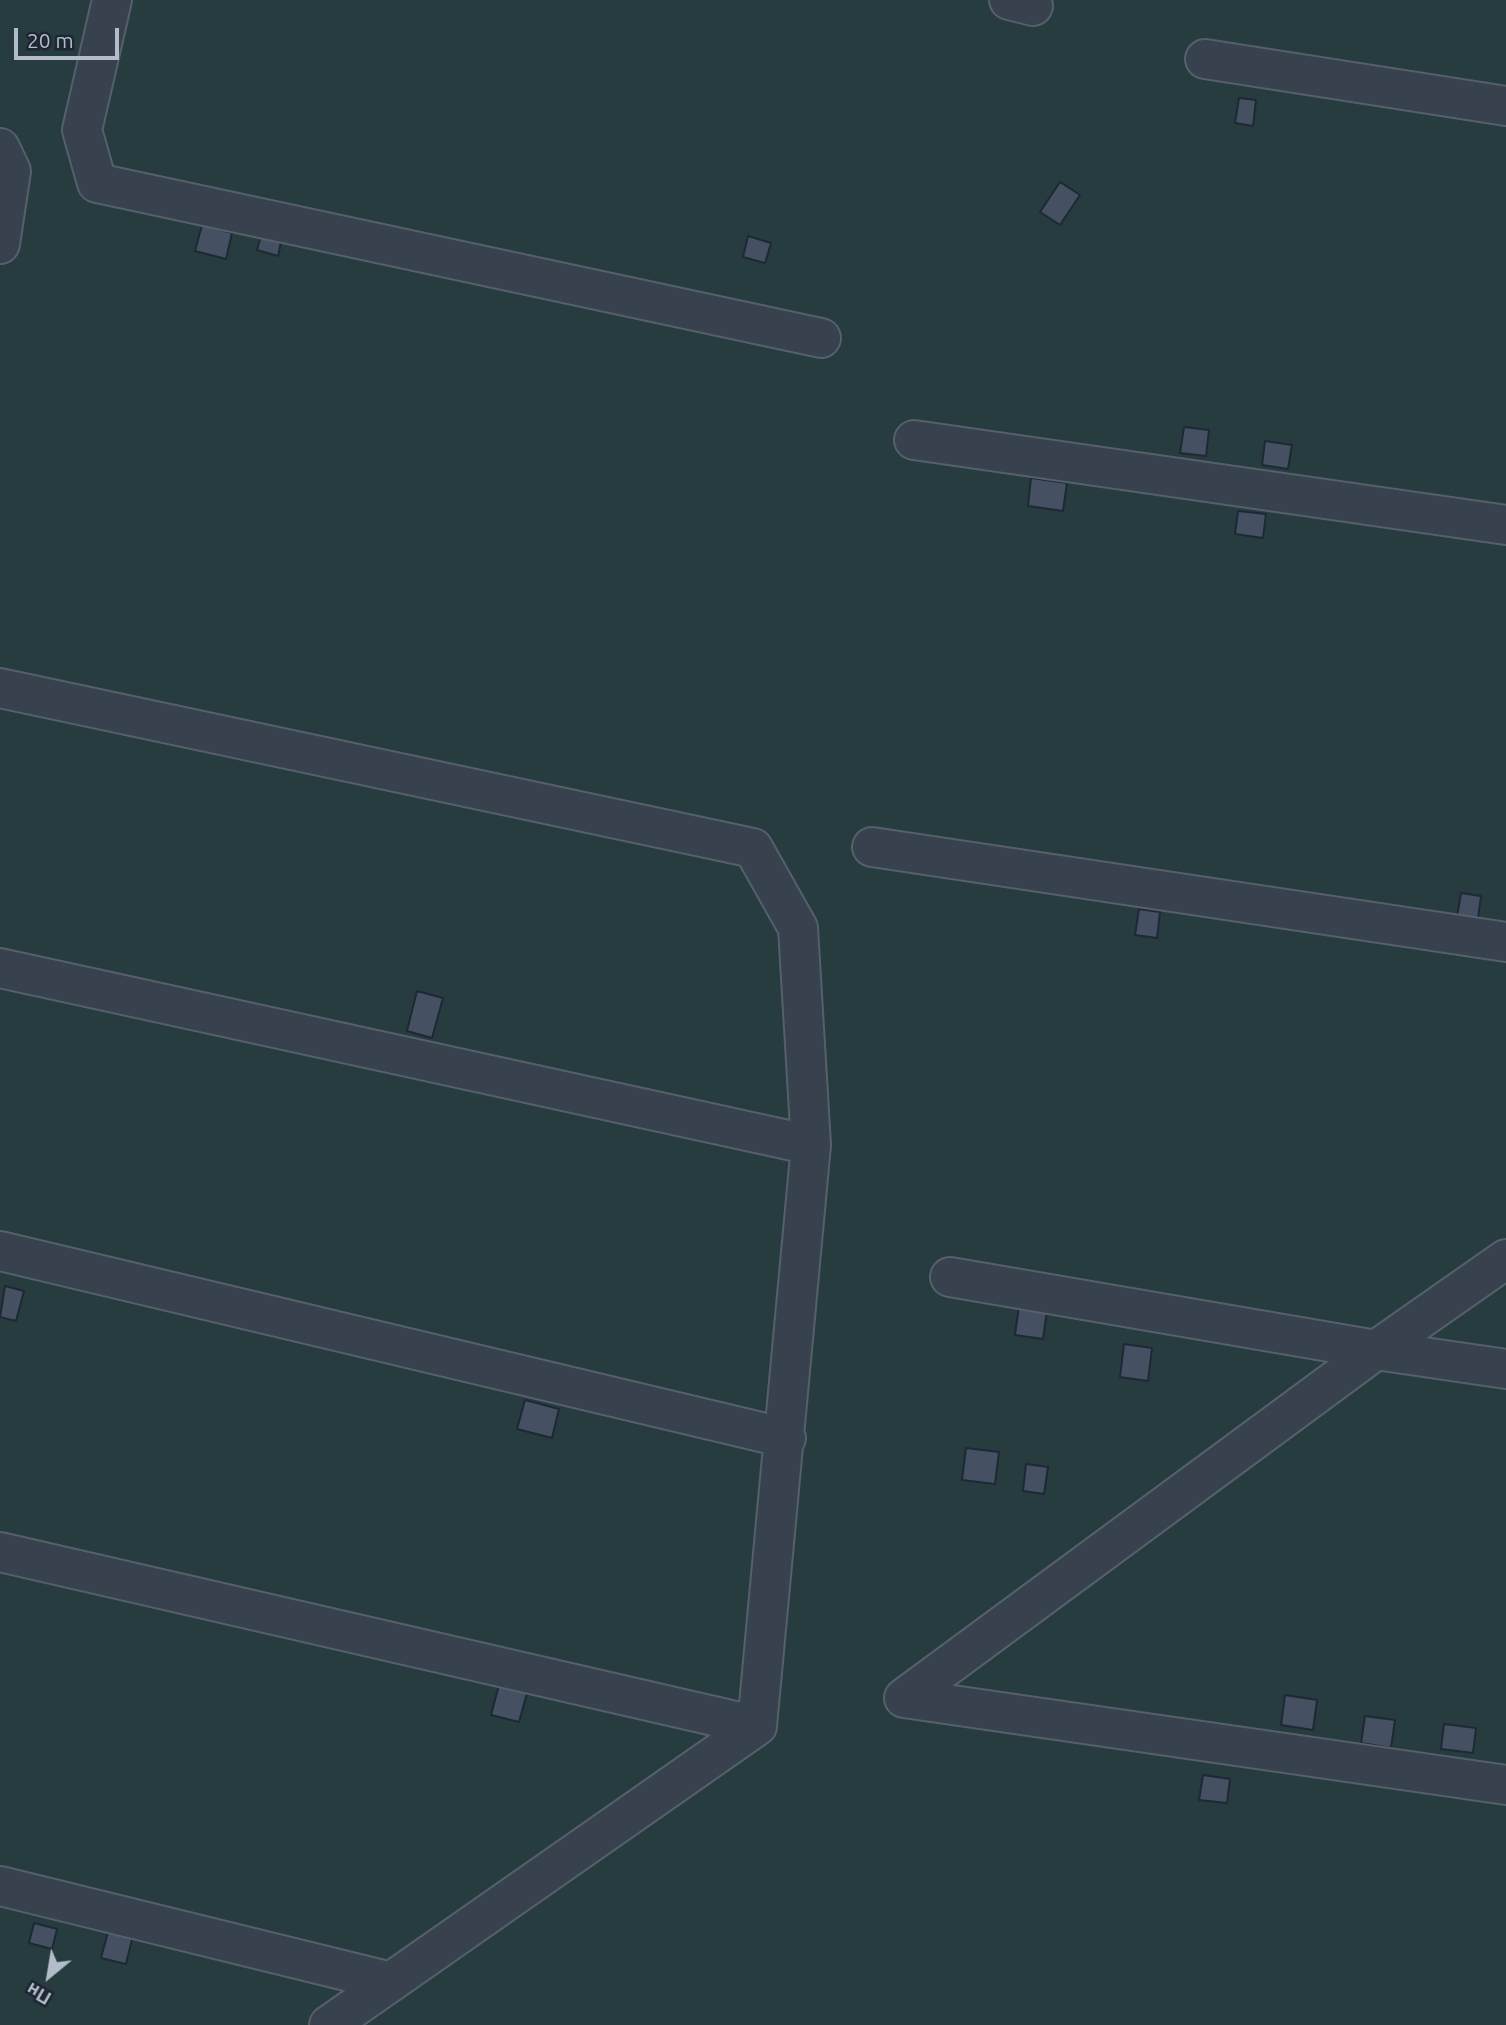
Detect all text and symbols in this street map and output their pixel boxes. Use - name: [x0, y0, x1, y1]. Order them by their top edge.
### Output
- scale bar: [18, 14, 122, 58]
- text: 20 m: [27, 28, 74, 52]
- north arrow: [14, 1941, 84, 2011]
- text: Пн: [22, 1978, 55, 2010]

